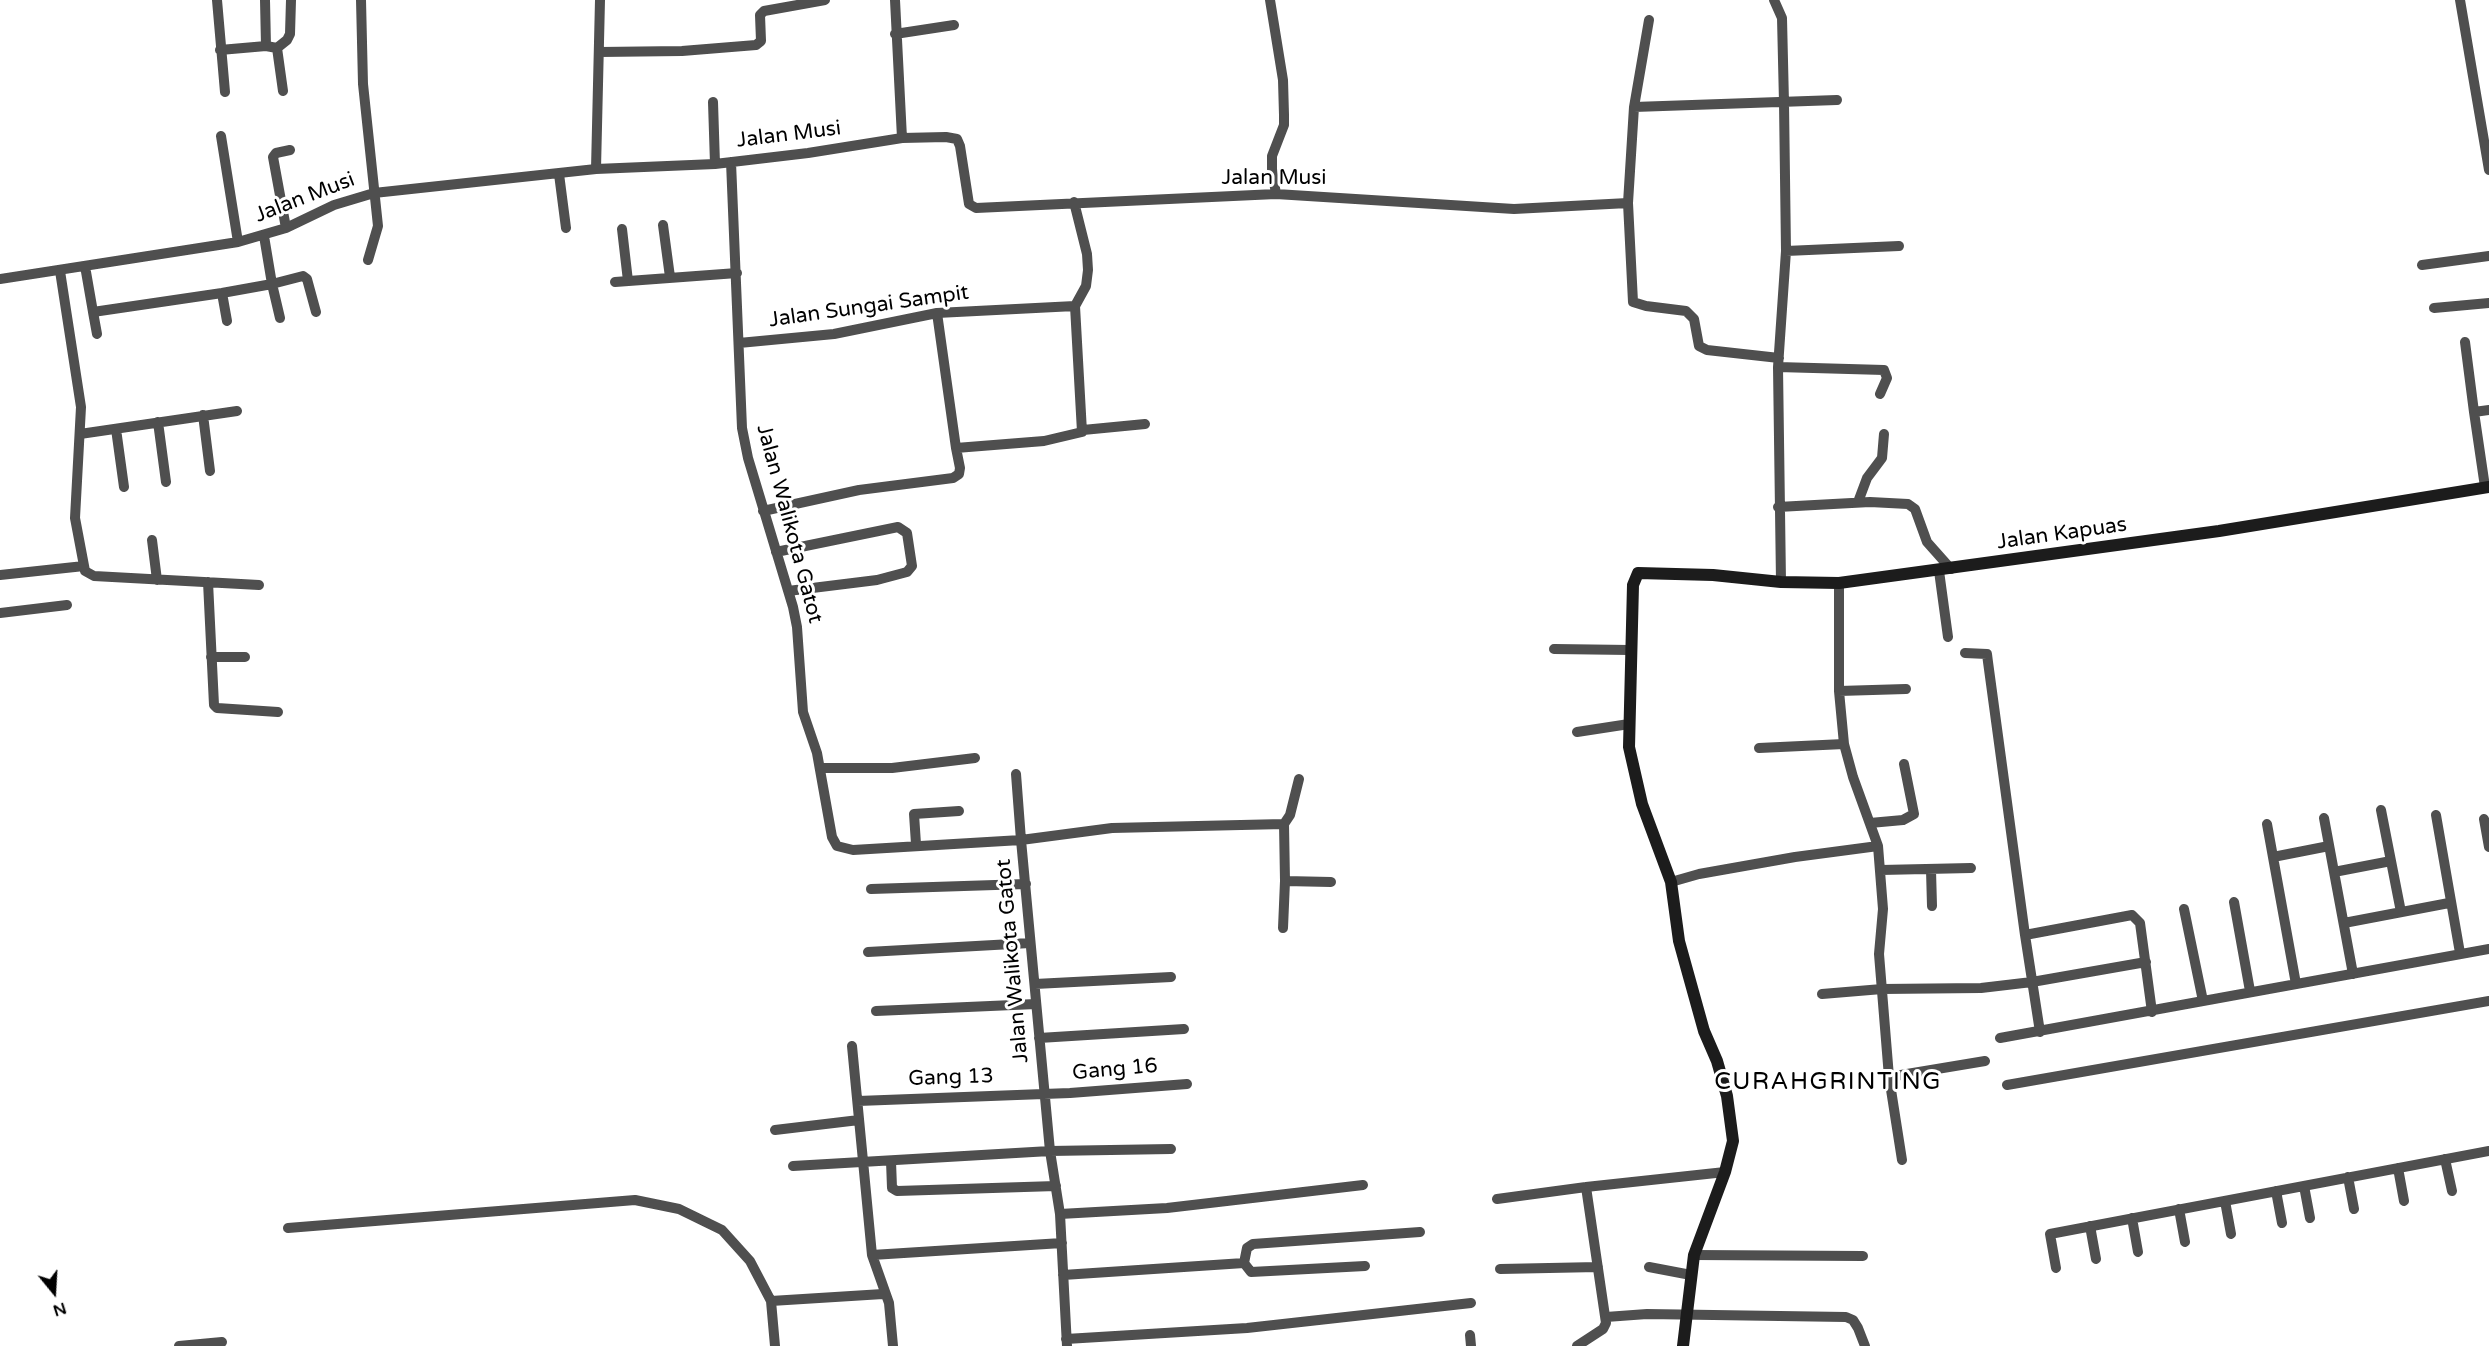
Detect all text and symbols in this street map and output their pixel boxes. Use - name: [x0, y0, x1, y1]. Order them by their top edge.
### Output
- street label: Jalan Musi: [735, 116, 843, 154]
- street label: Jalan Musi: [1222, 165, 1326, 191]
- street label: Jalan Musi: [251, 167, 359, 229]
- street label: Jalan Sungai Sampit: [768, 281, 970, 333]
- street label: Jalan Walikota Gatot: [750, 422, 828, 626]
- street label: Jalan Kapuas: [1996, 512, 2128, 556]
- street label: Jalan Walikota Gatot: [992, 858, 1034, 1064]
- street label: Gang 16: [1071, 1054, 1159, 1086]
- street label: Gang 13: [908, 1064, 994, 1092]
- district label: CURAHGRINTING: [1714, 1069, 1942, 1097]
- north arrow: [24, 1262, 84, 1322]
- text: N: [50, 1298, 69, 1321]

